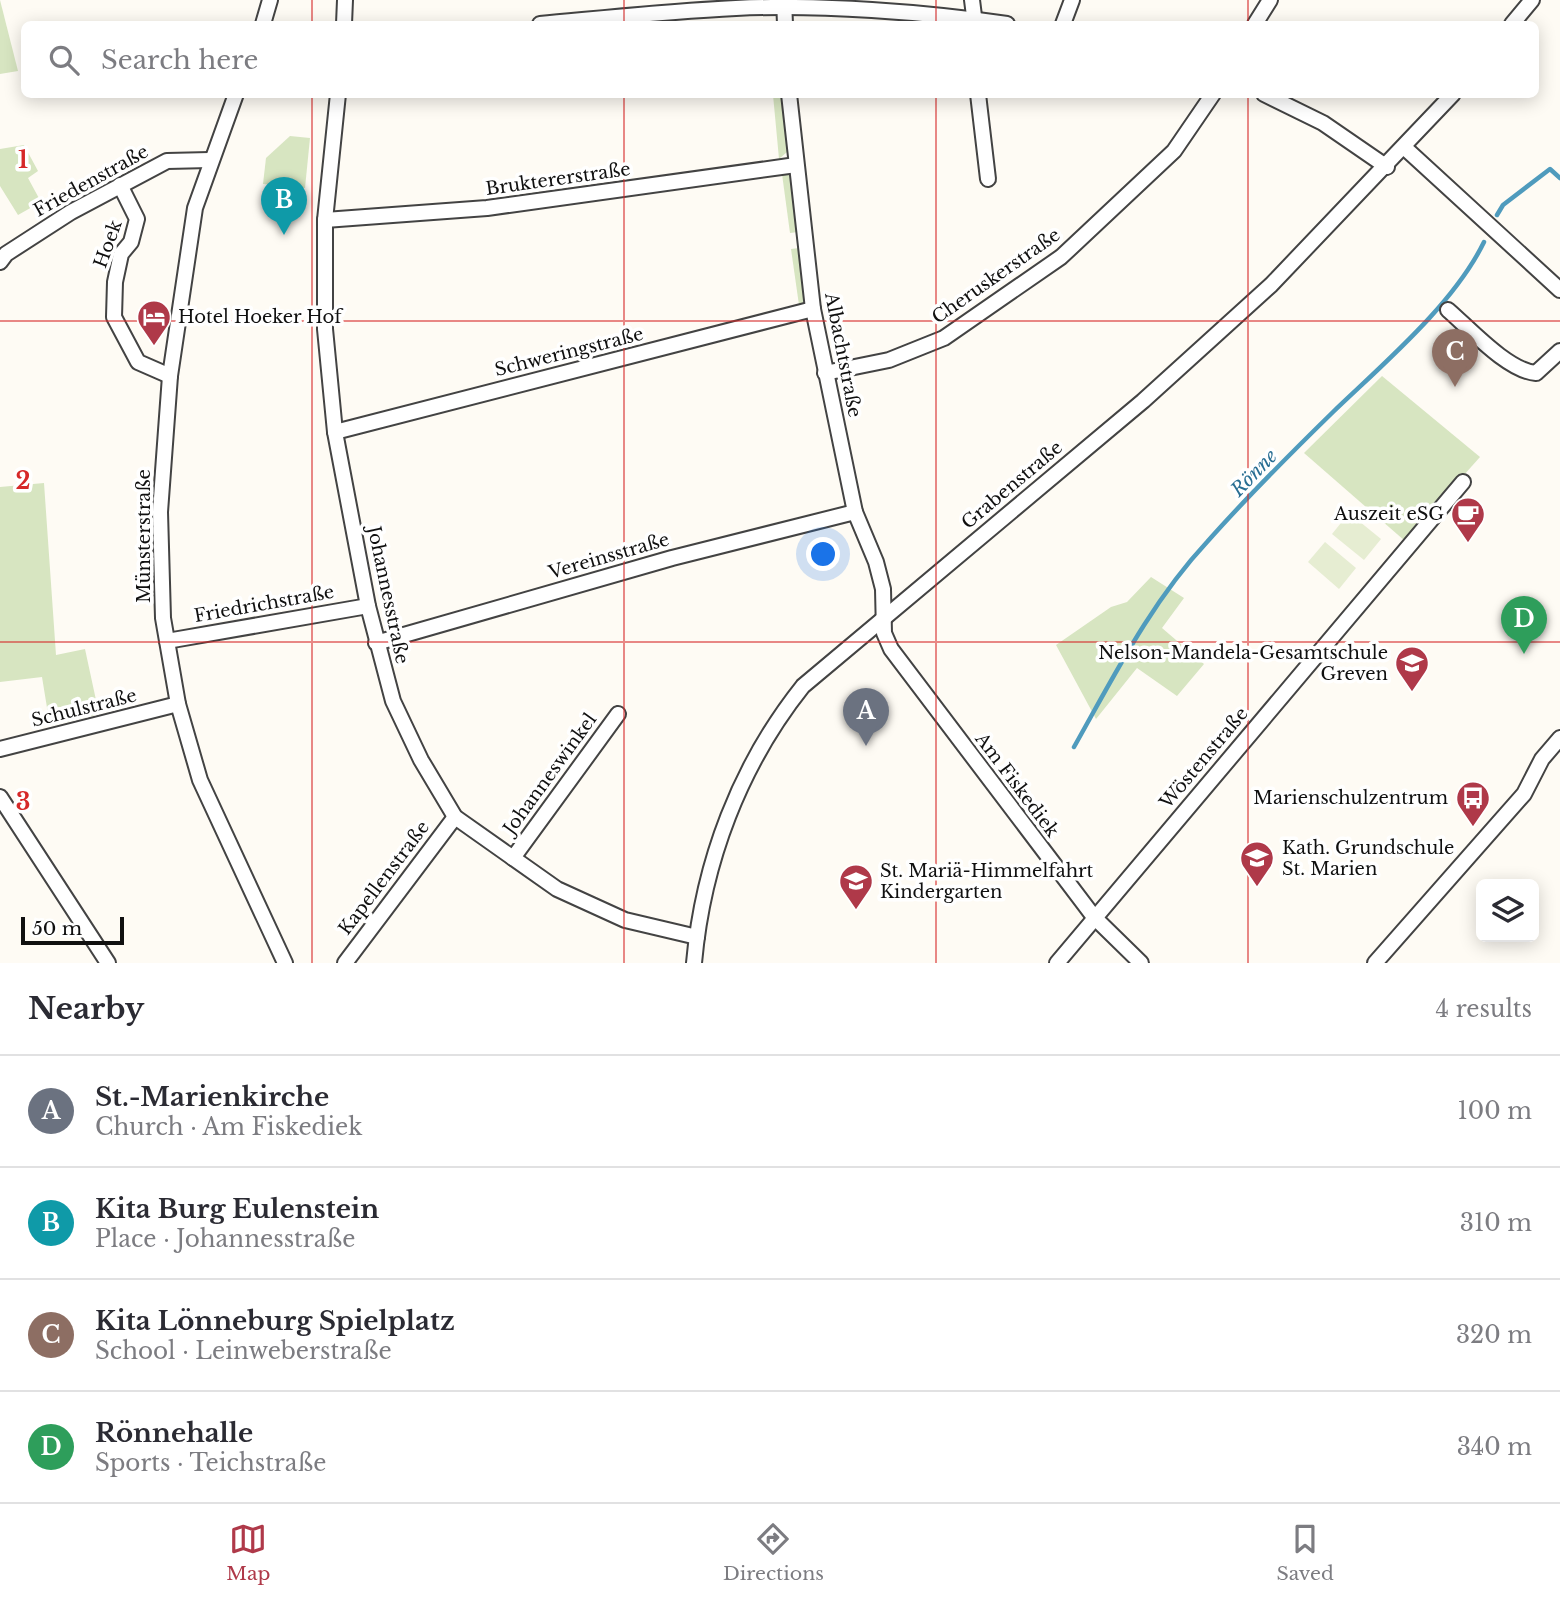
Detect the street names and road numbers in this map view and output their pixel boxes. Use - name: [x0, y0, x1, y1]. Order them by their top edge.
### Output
- street label: Friedenstraße: [30, 140, 152, 222]
- street label: Bruktererstraße: [484, 158, 632, 200]
- street label: Hoek: [89, 217, 127, 271]
- street label: Cheruskerstraße: [928, 224, 1064, 328]
- street label: Albachtstraße: [820, 290, 866, 419]
- street label: Schweringstraße: [492, 323, 646, 381]
- street label: Grabenstraße: [957, 436, 1067, 534]
- street label: Münsterstraße: [133, 469, 155, 603]
- street label: Johannesstraße: [362, 522, 413, 666]
- street label: Vereinsstraße: [545, 528, 672, 584]
- street label: Friedrichstraße: [192, 581, 336, 627]
- street label: Schulstraße: [29, 684, 139, 732]
- street label: Wöstenstraße: [1155, 703, 1253, 814]
- street label: Johanneswinkel: [497, 709, 601, 840]
- street label: Am Fiskediek: [970, 728, 1063, 842]
- street label: Kapellenstraße: [334, 817, 434, 939]

